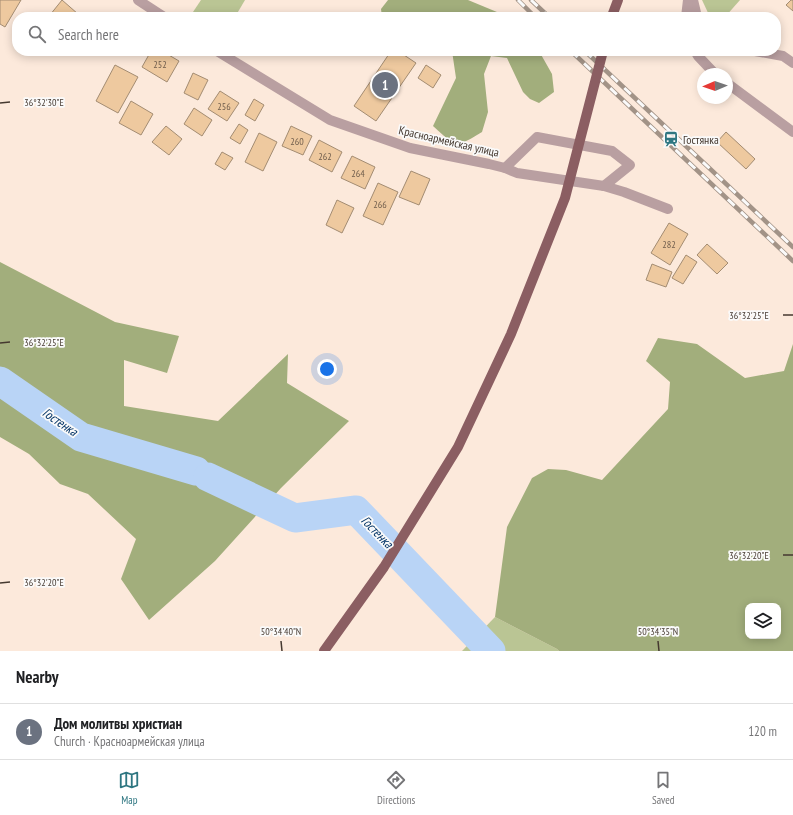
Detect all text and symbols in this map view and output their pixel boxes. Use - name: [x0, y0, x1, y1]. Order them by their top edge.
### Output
- search box: [12, 12, 781, 56]
- icon: search: [26, 23, 48, 45]
- text: Search here: [58, 25, 119, 44]
- house number: 252: [153, 58, 167, 71]
- north arrow: [697, 68, 733, 104]
- pin: 1: [372, 70, 398, 100]
- text: 36°32'30"E: [24, 96, 64, 109]
- house number: 256: [217, 100, 231, 113]
- street label: Красноармейская улица: [397, 122, 501, 160]
- station icon: Гостянка: [662, 130, 680, 148]
- place label: Гостянка: [683, 132, 719, 147]
- house number: 260: [290, 135, 304, 148]
- house number: 262: [318, 150, 332, 163]
- house number: 264: [351, 167, 365, 180]
- house number: 266: [373, 198, 387, 211]
- house number: 282: [662, 238, 676, 251]
- text: 36°32'25"E: [729, 309, 769, 322]
- text: 36°32'25"E: [24, 336, 64, 349]
- your location: [317, 359, 337, 379]
- water label: Гостенка: [39, 404, 82, 440]
- water label: Гостенка: [357, 512, 397, 552]
- text: 36°32'20"E: [729, 549, 769, 562]
- text: 36°32'20"E: [24, 576, 64, 589]
- map controls: [745, 603, 781, 639]
- button: layers: [745, 603, 781, 639]
- text: 50°34'40"N: [261, 625, 301, 638]
- text: 50°34'35"N: [638, 625, 678, 638]
- text: Nearby: [16, 666, 59, 688]
- text: Дом молитвы христиан: [54, 714, 182, 733]
- text: 1: [26, 723, 32, 740]
- text: 120 m: [748, 723, 777, 740]
- text: Church · Красноармейская улица: [54, 733, 205, 750]
- tab: Map: [118, 769, 140, 807]
- tab: Directions: [377, 769, 415, 807]
- tab: Saved: [652, 769, 675, 807]

